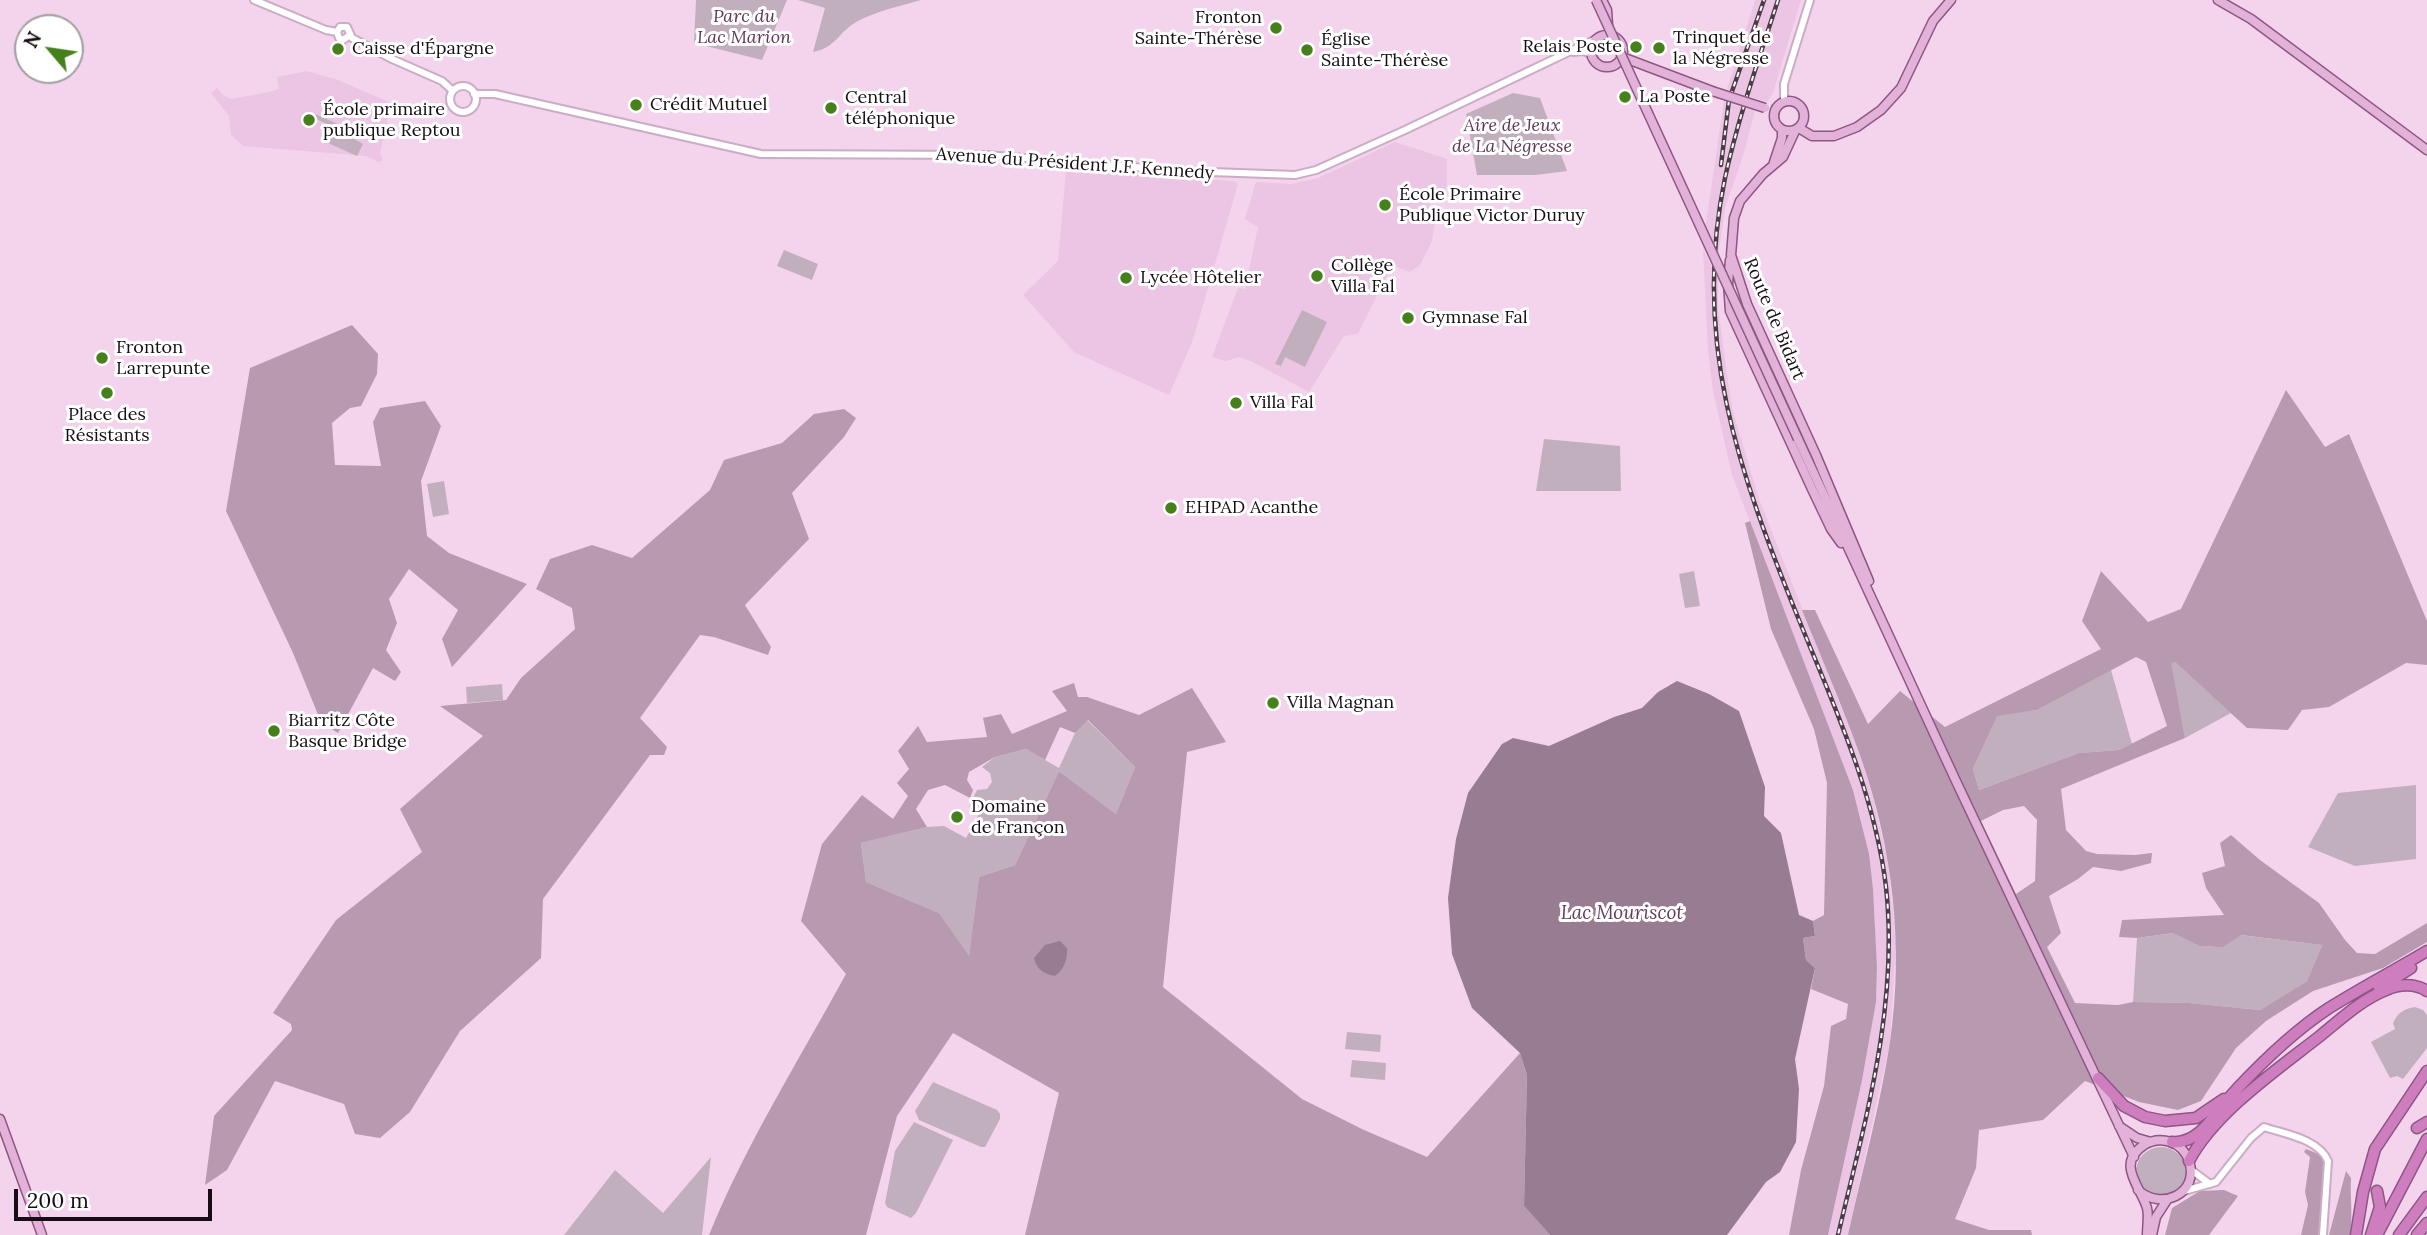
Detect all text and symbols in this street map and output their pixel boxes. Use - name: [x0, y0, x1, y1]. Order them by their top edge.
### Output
- park label: Parc du Lac Marion: [697, 6, 791, 48]
- place label: Fronton Sainte-Thérèse: [1135, 7, 1262, 50]
- north arrow: [14, 14, 84, 84]
- marker: Fronton Sainte-Thérèse: [1268, 20, 1284, 36]
- place label: Trinquet de la Négresse: [1673, 27, 1771, 70]
- text: N: [18, 28, 46, 52]
- place label: Église Sainte-Thérèse: [1321, 29, 1448, 72]
- place label: Relais Poste: [1522, 36, 1622, 58]
- place label: Caisse d'Épargne: [352, 38, 494, 60]
- marker: Relais Poste: [1628, 39, 1644, 55]
- marker: Trinquet de la Négresse: [1651, 40, 1667, 56]
- marker: Caisse d'Épargne: [330, 41, 346, 57]
- marker: Église Sainte-Thérèse: [1299, 42, 1315, 58]
- place label: La Poste: [1639, 86, 1710, 108]
- place label: Central téléphonique: [845, 87, 955, 130]
- marker: La Poste: [1617, 89, 1633, 105]
- place label: Crédit Mutuel: [650, 94, 767, 116]
- marker: Crédit Mutuel: [628, 97, 644, 113]
- place label: École primaire publique Reptou: [323, 99, 460, 142]
- marker: Central téléphonique: [823, 100, 839, 116]
- marker: École primaire publique Reptou: [301, 112, 317, 128]
- park label: Aire de Jeux de La Négresse: [1452, 115, 1572, 158]
- street label: Avenue du Président J.F. Kennedy: [935, 143, 1215, 185]
- place label: École Primaire Publique Victor Duruy: [1399, 184, 1585, 227]
- marker: École Primaire Publique Victor Duruy: [1377, 197, 1393, 213]
- place label: Collège Villa Fal: [1331, 255, 1395, 298]
- street label: Route de Bidart: [1739, 255, 1809, 383]
- place label: Lycée Hôtelier: [1140, 267, 1261, 289]
- marker: Collège Villa Fal: [1309, 268, 1325, 284]
- marker: Lycée Hôtelier: [1118, 270, 1134, 286]
- place label: Gymnase Fal: [1422, 307, 1528, 329]
- marker: Gymnase Fal: [1400, 310, 1416, 326]
- place label: Fronton Larrepunte: [116, 337, 210, 380]
- marker: Fronton Larrepunte: [94, 350, 110, 366]
- marker: Place des Résistants: [99, 385, 115, 401]
- place label: Villa Fal: [1250, 392, 1314, 414]
- marker: Villa Fal: [1228, 395, 1244, 411]
- place label: Place des Résistants: [65, 404, 149, 446]
- place label: EHPAD Acanthe: [1185, 497, 1318, 519]
- marker: EHPAD Acanthe: [1163, 500, 1179, 516]
- place label: Villa Magnan: [1287, 692, 1394, 714]
- marker: Villa Magnan: [1265, 695, 1281, 711]
- place label: Biarritz Côte Basque Bridge: [288, 710, 407, 752]
- marker: Biarritz Côte Basque Bridge: [266, 723, 282, 739]
- place label: Domaine de Françon: [971, 796, 1065, 838]
- marker: Domaine de Françon: [949, 809, 965, 825]
- water label: Lac Mouriscot: [1561, 903, 1683, 925]
- scale bar: [18, 1176, 215, 1220]
- text: 200 m: [27, 1187, 89, 1214]

